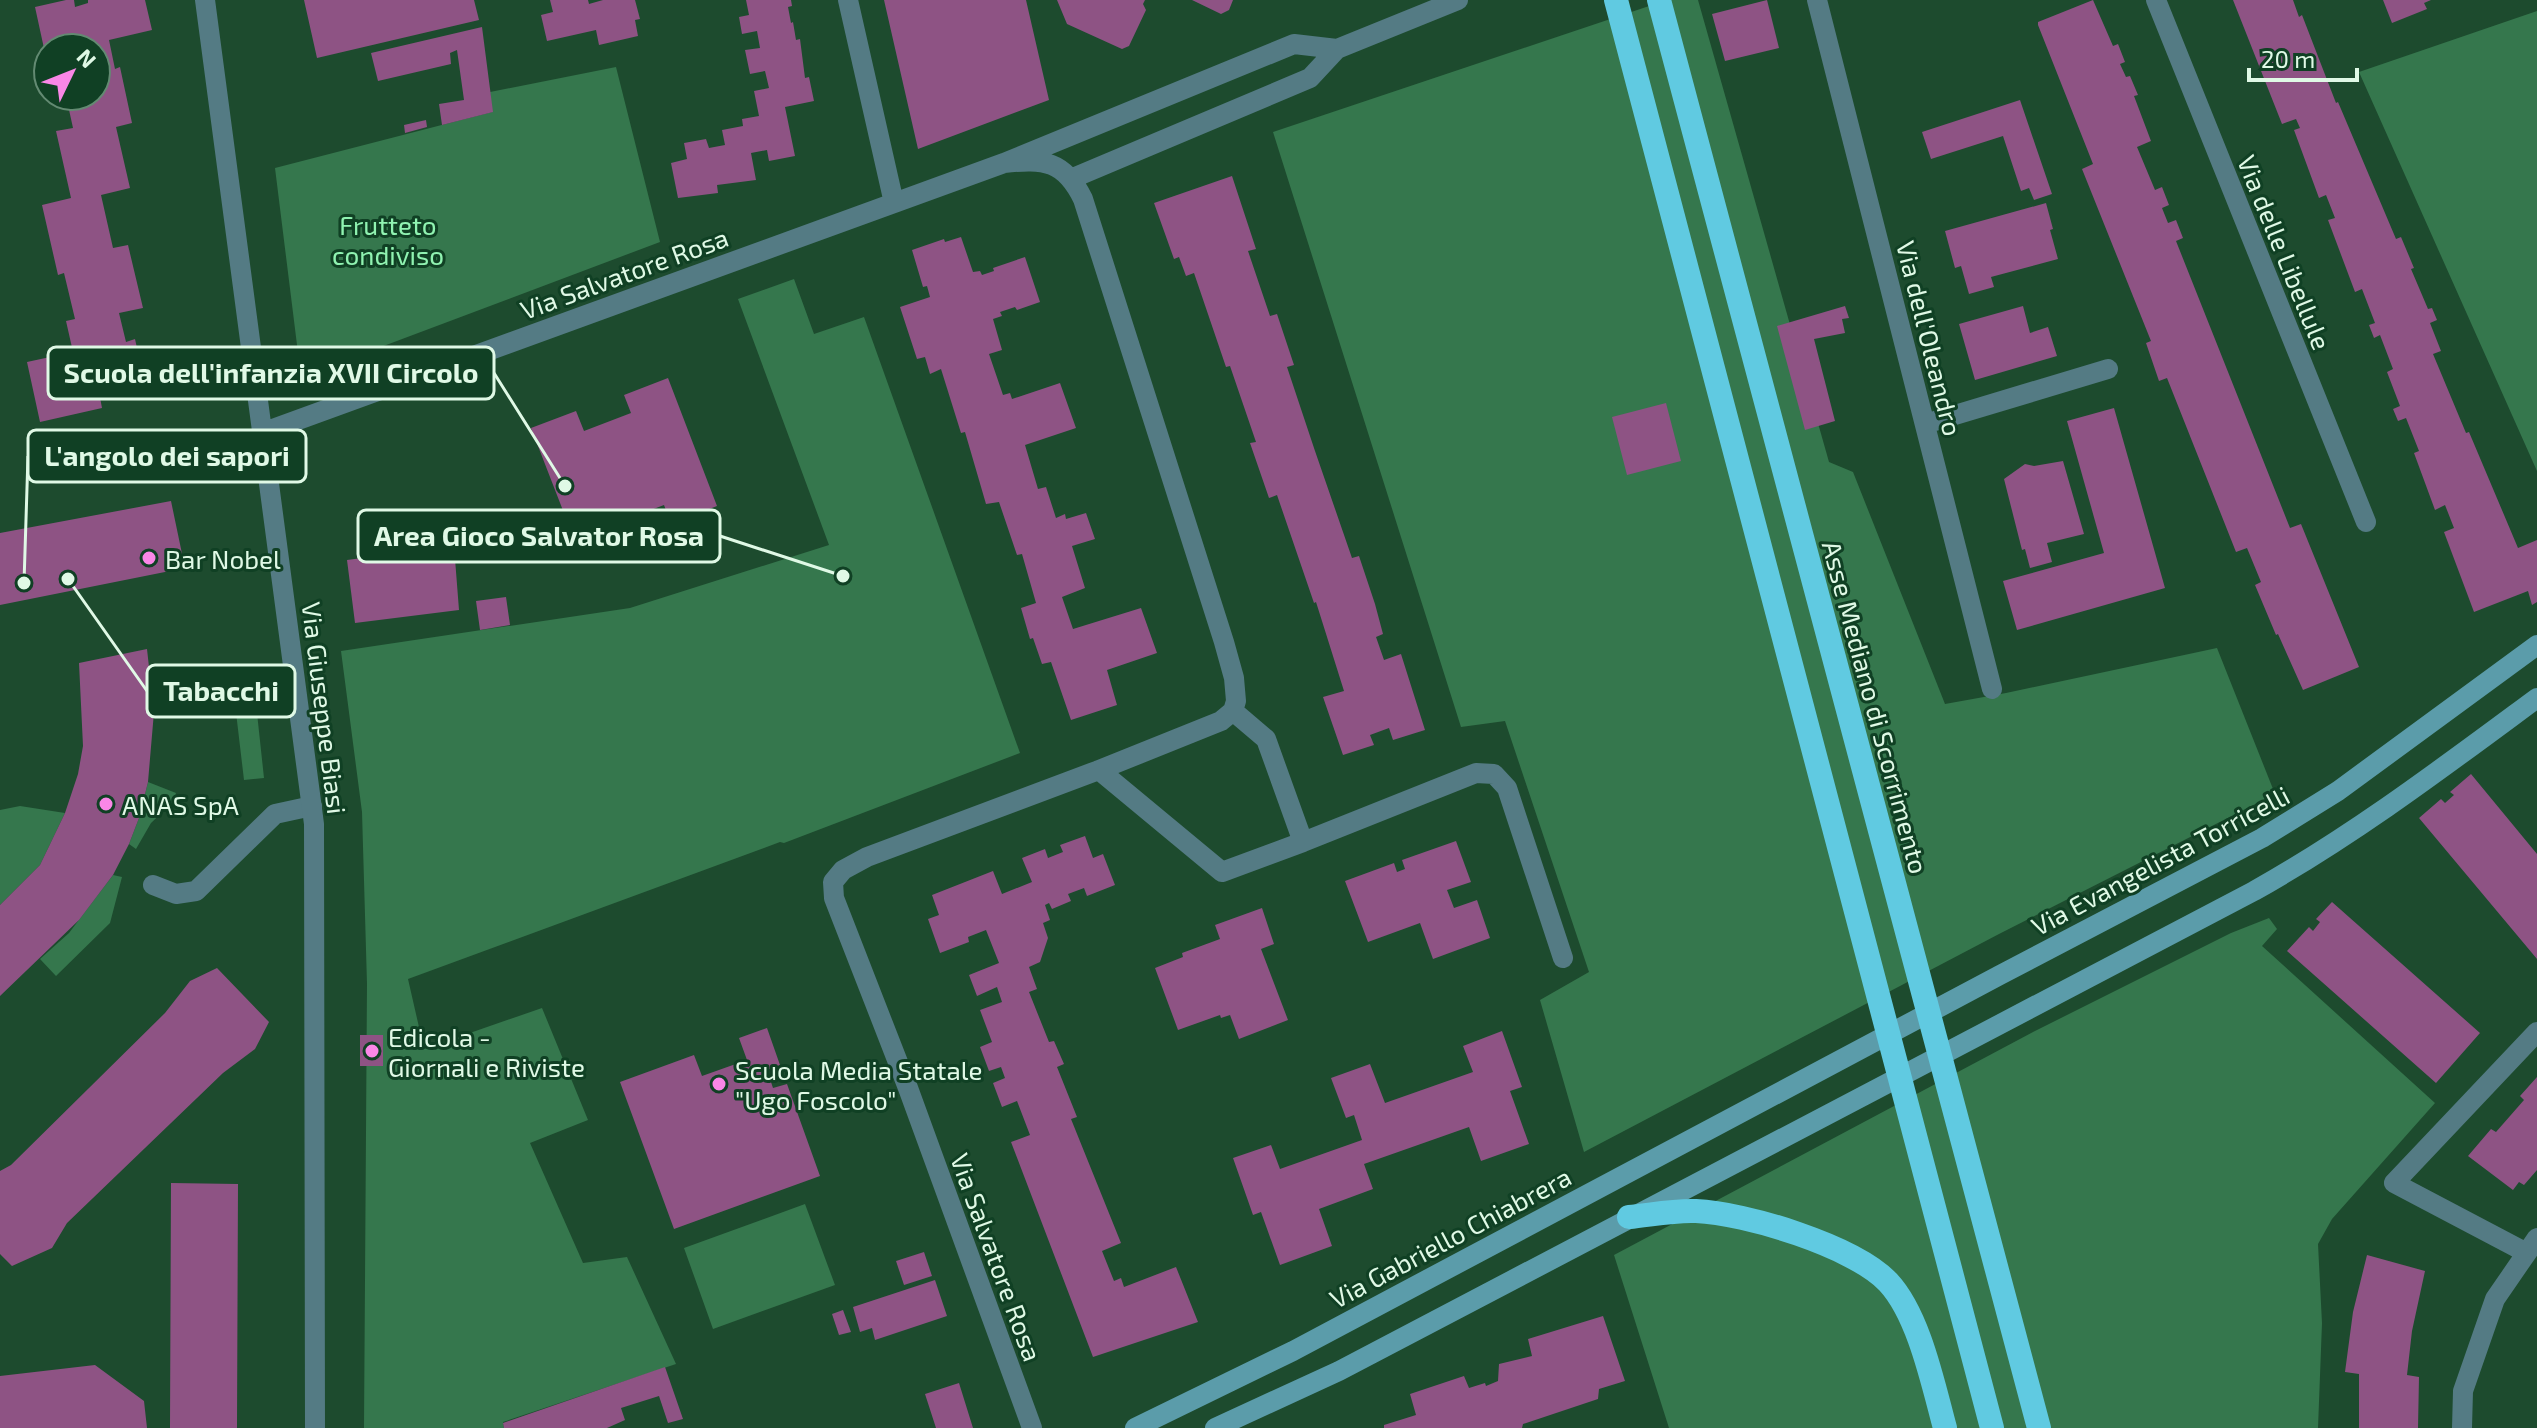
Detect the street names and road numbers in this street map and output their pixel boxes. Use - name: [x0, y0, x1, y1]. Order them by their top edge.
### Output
- street label: Via delle Libellule: [2232, 150, 2338, 354]
- street label: Via Salvatore Rosa: [516, 221, 732, 325]
- street label: Via dell'Oleandro: [1891, 237, 1969, 439]
- street label: Asse Mediano di Scorrimento: [1817, 537, 1935, 877]
- street label: Via Giuseppe Biasi: [297, 600, 353, 816]
- street label: Via Evangelista Torricelli: [2026, 779, 2294, 941]
- street label: Via Salvatore Rosa: [945, 1149, 1049, 1365]
- street label: Via Gabriello Chiabrera: [1324, 1160, 1576, 1314]

